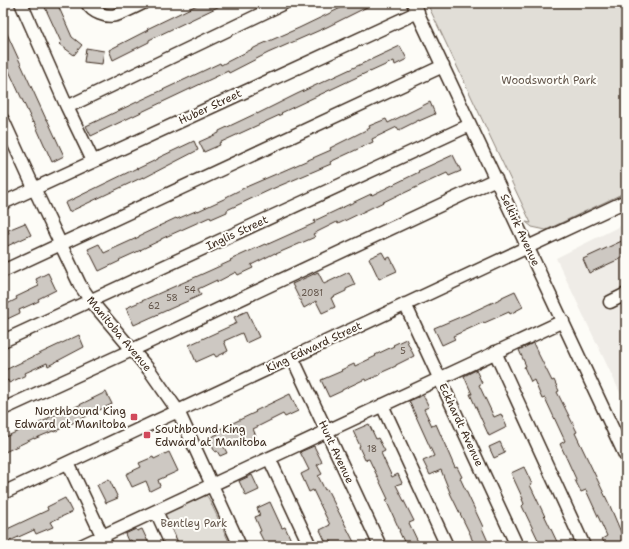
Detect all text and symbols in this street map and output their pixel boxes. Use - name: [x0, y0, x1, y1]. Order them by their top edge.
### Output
- park label: Woodsworth Park: [501, 73, 597, 88]
- street label: Huber Street: [176, 86, 244, 128]
- street label: Selkirk Avenue: [497, 191, 543, 269]
- street label: Inglis Street: [204, 212, 271, 254]
- house number: 54: [184, 284, 196, 296]
- house number: 2081: [301, 287, 323, 299]
- house number: 58: [166, 292, 178, 304]
- street label: Manitoba Avenue: [83, 293, 155, 375]
- house number: 62: [148, 300, 160, 312]
- street label: King Edward Street: [264, 318, 365, 376]
- house number: 5: [400, 345, 406, 357]
- street label: Eckhardt Avenue: [435, 381, 487, 469]
- place label: Northbound King Edward at Manitoba: [15, 404, 126, 432]
- marker: Northbound King Edward at Manitoba: [129, 412, 139, 422]
- street label: Hunt Avenue: [315, 418, 357, 486]
- place label: Southbound King Edward at Manitoba: [155, 422, 267, 450]
- marker: Southbound King Edward at Manitoba: [142, 430, 152, 440]
- house number: 18: [367, 443, 377, 455]
- park label: Bentley Park: [161, 516, 227, 531]

